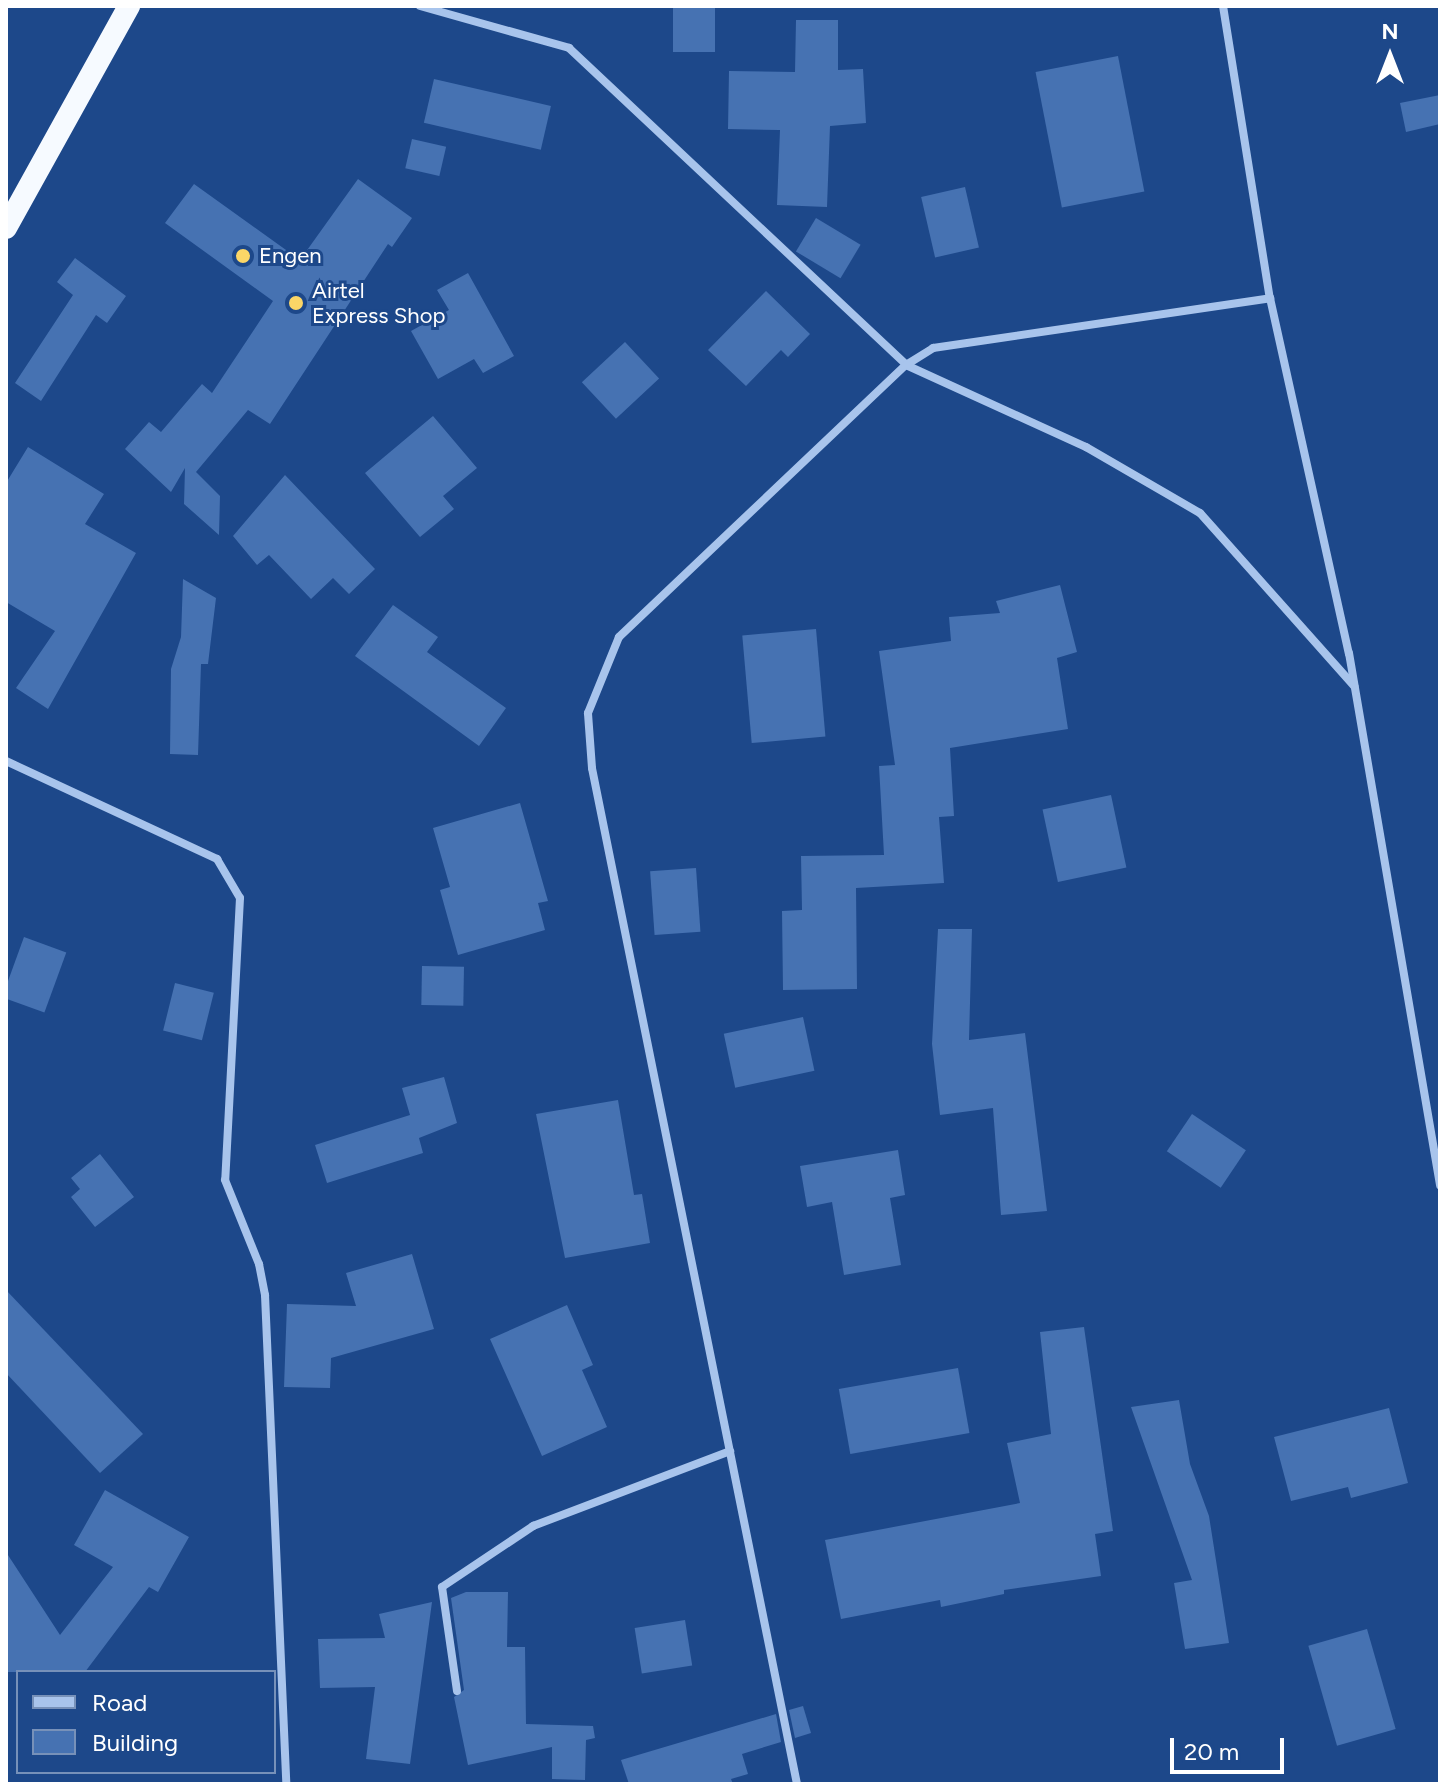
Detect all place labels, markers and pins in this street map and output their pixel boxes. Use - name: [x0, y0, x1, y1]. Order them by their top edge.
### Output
- place label: Engen: [259, 243, 322, 269]
- marker: Engen: [234, 247, 252, 265]
- place label: Airtel Express Shop: [312, 277, 445, 328]
- marker: Airtel Express Shop: [287, 294, 305, 312]

